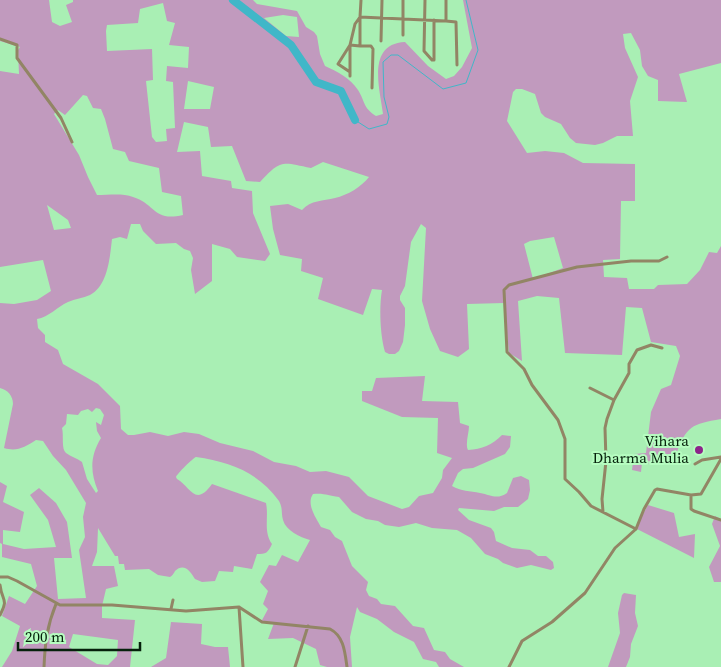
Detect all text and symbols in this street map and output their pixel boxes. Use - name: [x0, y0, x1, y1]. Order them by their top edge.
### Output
- place label: Vihara Dharma Mulia: [592, 430, 689, 468]
- marker: Vihara Dharma Mulia: [693, 444, 705, 456]
- scale bar: [18, 620, 140, 652]
- text: 200 m: [25, 626, 65, 647]

